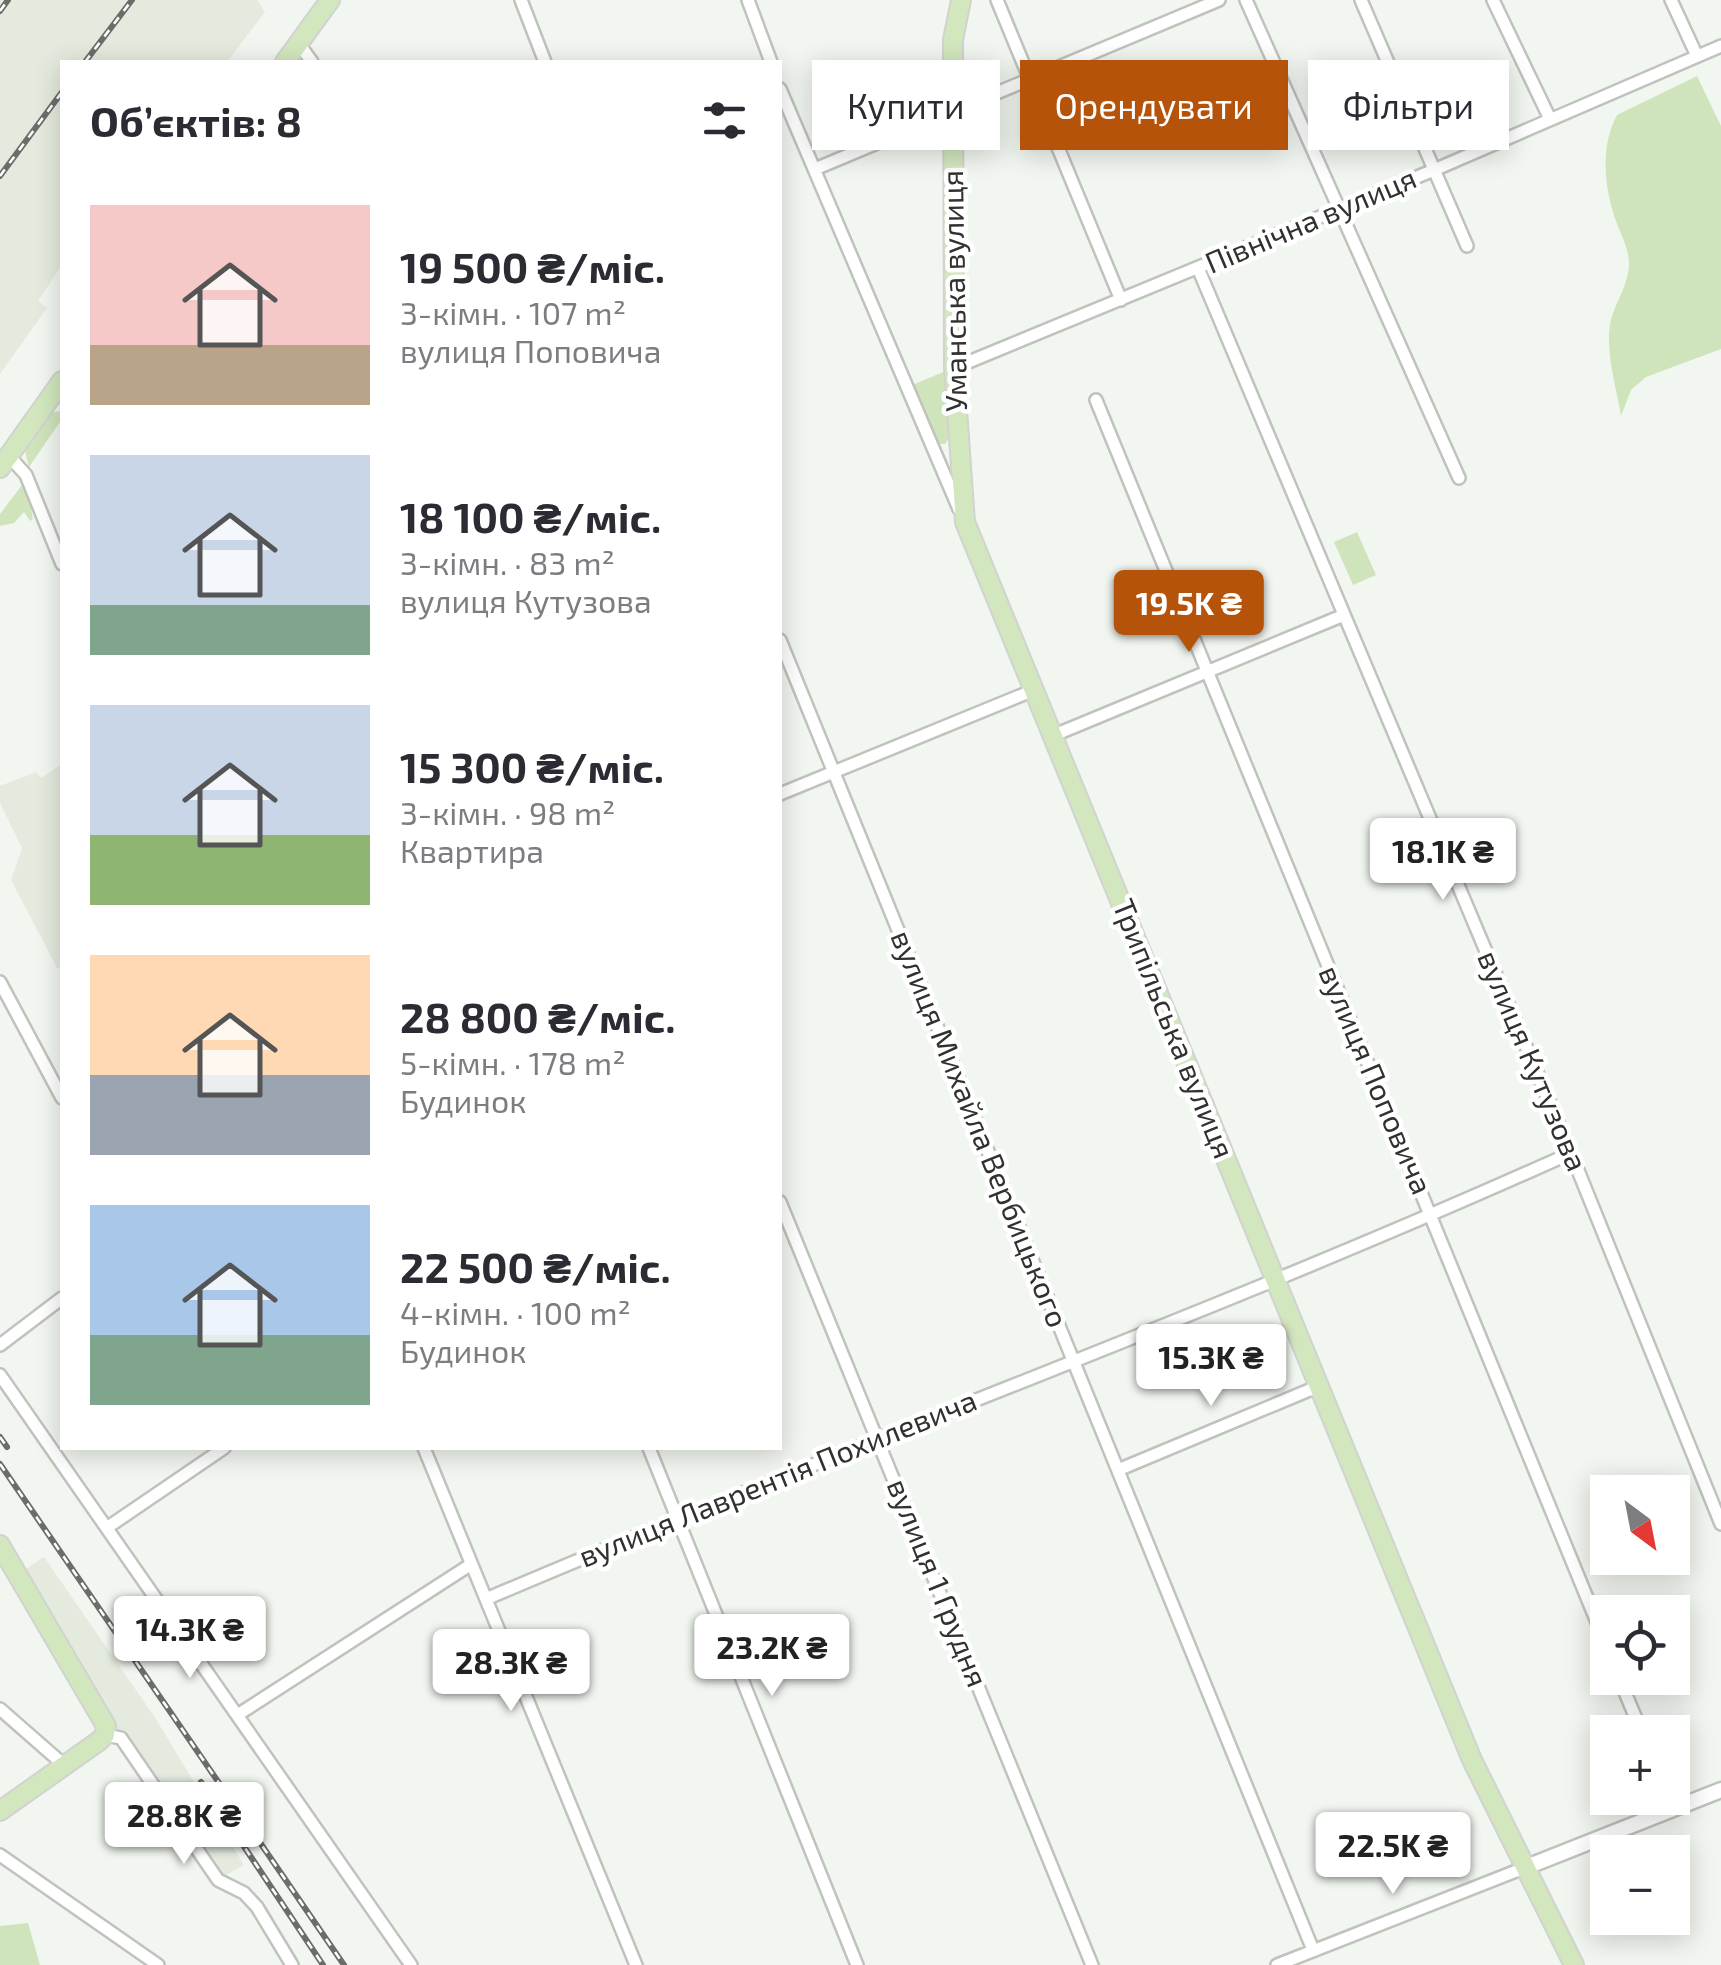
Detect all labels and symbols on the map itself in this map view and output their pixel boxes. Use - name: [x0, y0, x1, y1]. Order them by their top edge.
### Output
- street label: Північна вулиця: [1199, 158, 1422, 281]
- street label: Уманська вулиця: [933, 170, 974, 412]
- pin: 19.5K ₴: [1097, 570, 1281, 655]
- pin: 18.1K ₴: [1351, 818, 1535, 903]
- street label: Трипільська вулиця: [1105, 893, 1243, 1164]
- street label: вулиця Михайла Вербицького: [884, 924, 1077, 1332]
- street label: вулиця Кутузова: [1470, 945, 1597, 1176]
- street label: вулиця Поповича: [1311, 959, 1441, 1199]
- pin: 15.3K ₴: [1119, 1324, 1303, 1409]
- street label: вулиця Лаврентія Похилевича: [573, 1381, 982, 1575]
- street label: вулиця 1 Грудня: [880, 1473, 997, 1692]
- north arrow: [1590, 1475, 1690, 1575]
- pin: 14.3K ₴: [98, 1596, 282, 1681]
- pin: 23.2K ₴: [680, 1614, 864, 1699]
- pin: 28.3K ₴: [419, 1629, 603, 1714]
- pin: 28.8K ₴: [92, 1782, 276, 1867]
- pin: 22.5K ₴: [1301, 1812, 1485, 1897]

